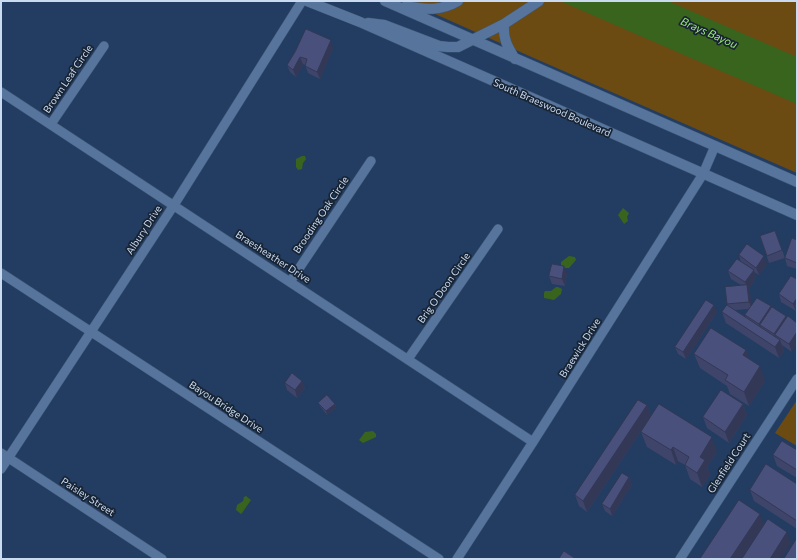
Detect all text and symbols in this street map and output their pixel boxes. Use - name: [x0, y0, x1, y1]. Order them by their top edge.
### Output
- water label: Brays Bayou: [679, 15, 739, 51]
- street label: Brown Leaf Circle: [41, 43, 95, 115]
- street label: South Braeswood Boulevard: [491, 77, 613, 139]
- street label: Brooding Oak Circle: [291, 174, 351, 256]
- street label: Albury Drive: [124, 203, 164, 257]
- street label: Braesheather Drive: [233, 228, 313, 286]
- street label: Brig O Doon Circle: [415, 250, 473, 326]
- street label: Braewick Drive: [557, 316, 603, 380]
- street label: Bayou Bridge Drive: [187, 379, 265, 435]
- street label: Glenfield Court: [705, 431, 753, 495]
- street label: Paisley Street: [59, 475, 117, 519]

